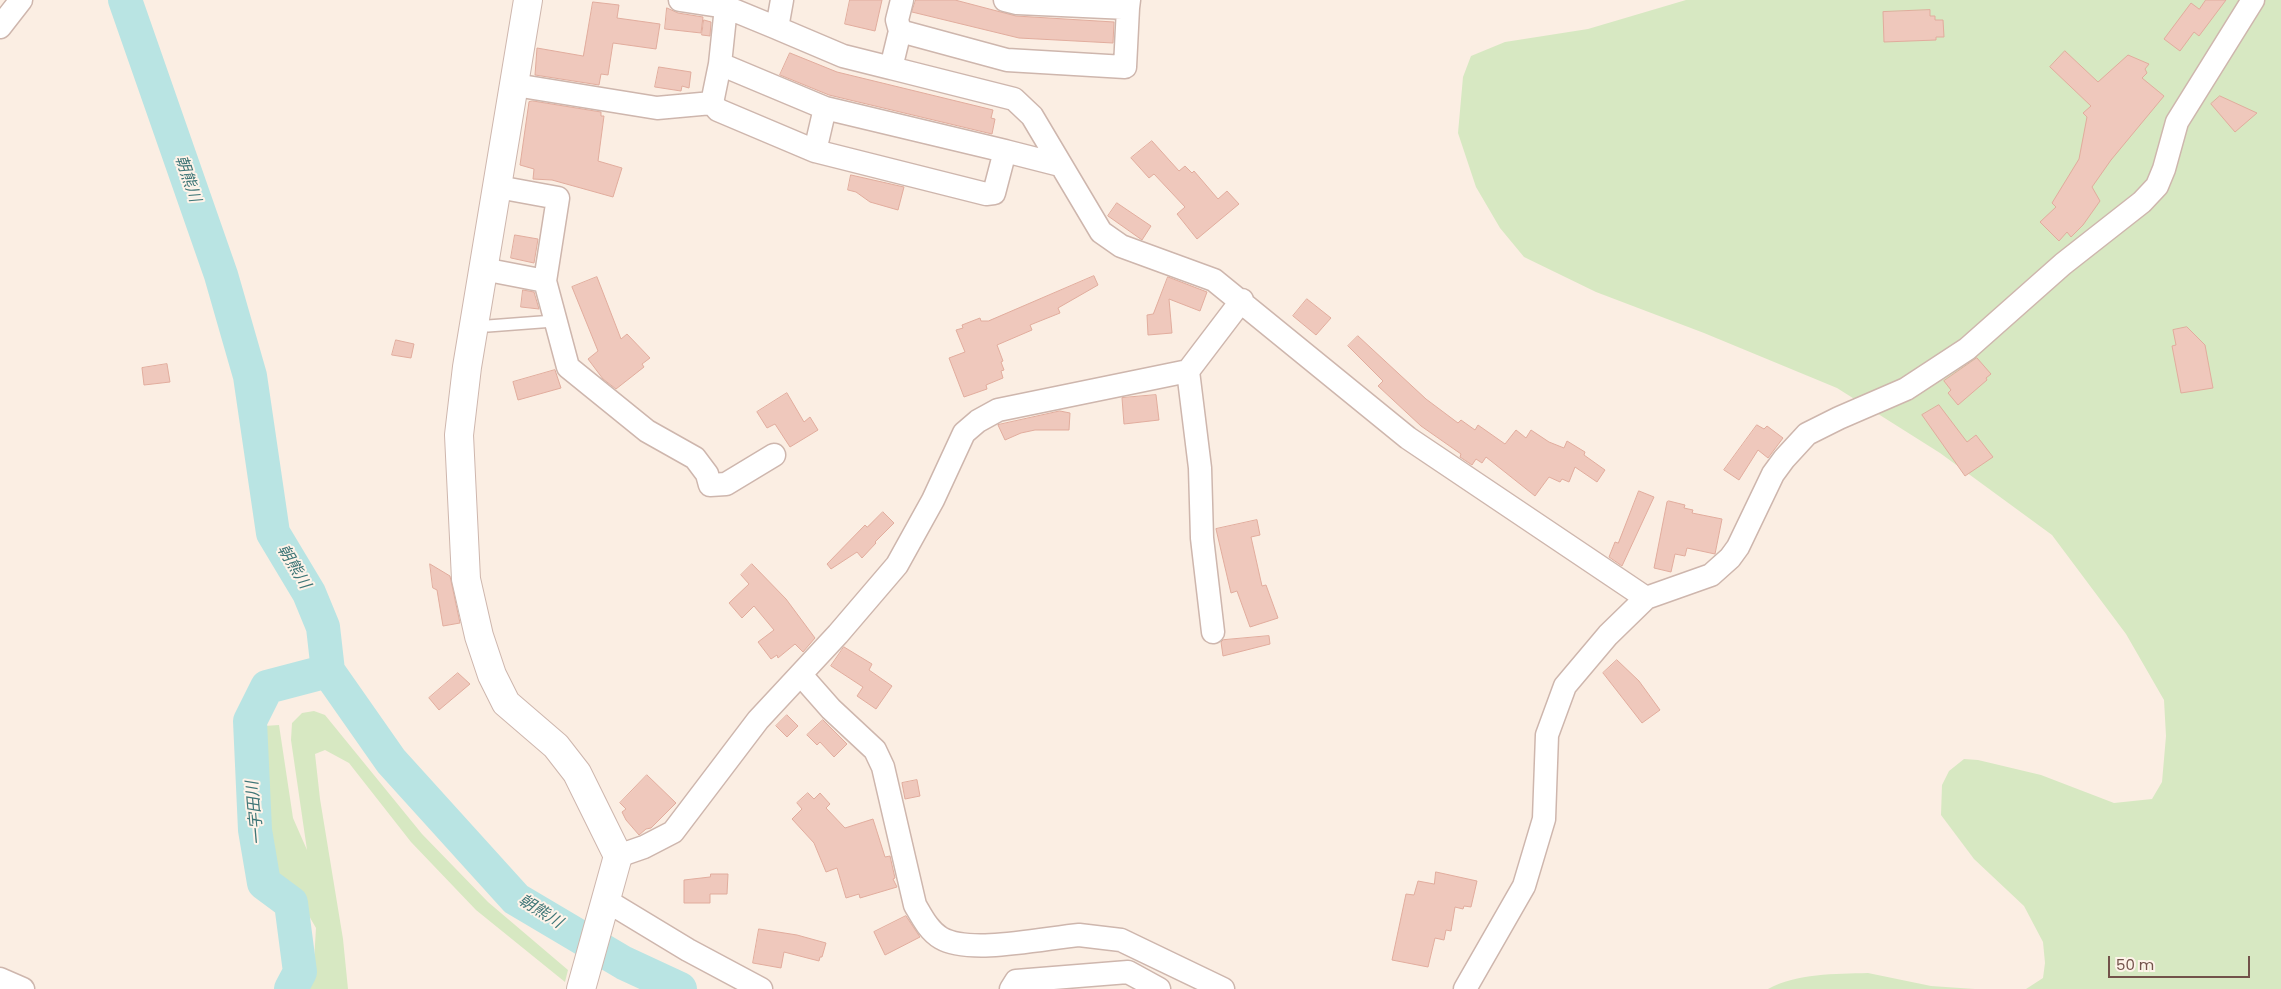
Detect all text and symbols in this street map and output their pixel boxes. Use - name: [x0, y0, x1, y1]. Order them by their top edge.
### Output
- water label: 朝熊川: [170, 153, 204, 205]
- water label: 朝熊川: [272, 541, 314, 593]
- water label: 一宇田川: [244, 780, 268, 846]
- water label: 朝熊川: [515, 891, 565, 933]
- scale bar: [2111, 946, 2254, 978]
- text: 50 m: [2116, 954, 2154, 975]

